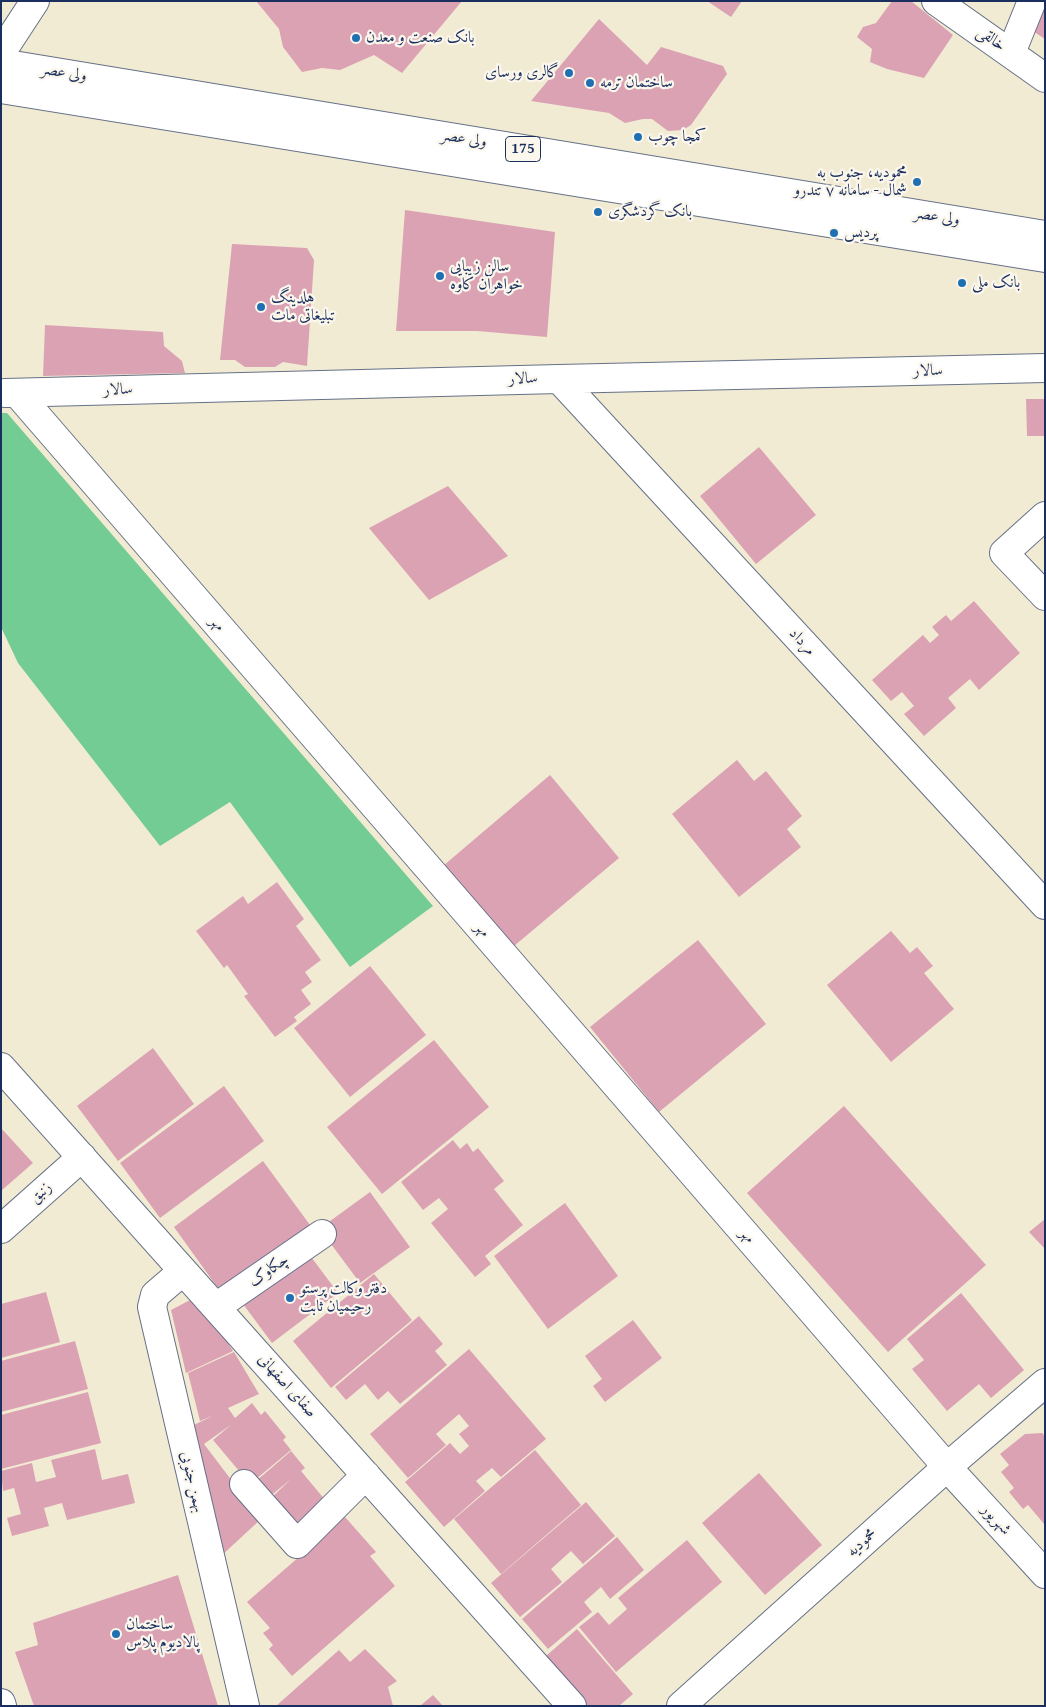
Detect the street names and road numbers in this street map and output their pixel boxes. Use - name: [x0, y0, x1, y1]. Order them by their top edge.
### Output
- street label: خالقی: [973, 22, 1009, 56]
- street label: ولی عصر: [40, 60, 88, 86]
- street label: ولی عصر: [440, 126, 488, 152]
- road number: 175: [506, 136, 540, 162]
- street label: ولی عصر: [913, 204, 961, 230]
- street label: سالار: [913, 361, 943, 381]
- street label: سالار: [508, 369, 538, 389]
- street label: سالار: [103, 380, 133, 400]
- street label: مهر: [205, 612, 229, 636]
- street label: مرداد: [784, 624, 820, 660]
- street label: مهر: [470, 918, 494, 942]
- street label: زنبق: [26, 1178, 56, 1208]
- street label: مهر: [735, 1224, 759, 1248]
- street label: چکاوک: [245, 1250, 293, 1292]
- street label: صفای اصفهانی: [253, 1350, 321, 1422]
- street label: بهمن جنوبی: [176, 1450, 208, 1514]
- street label: شهریور: [977, 1501, 1015, 1539]
- street label: محمودیه: [843, 1525, 881, 1561]

